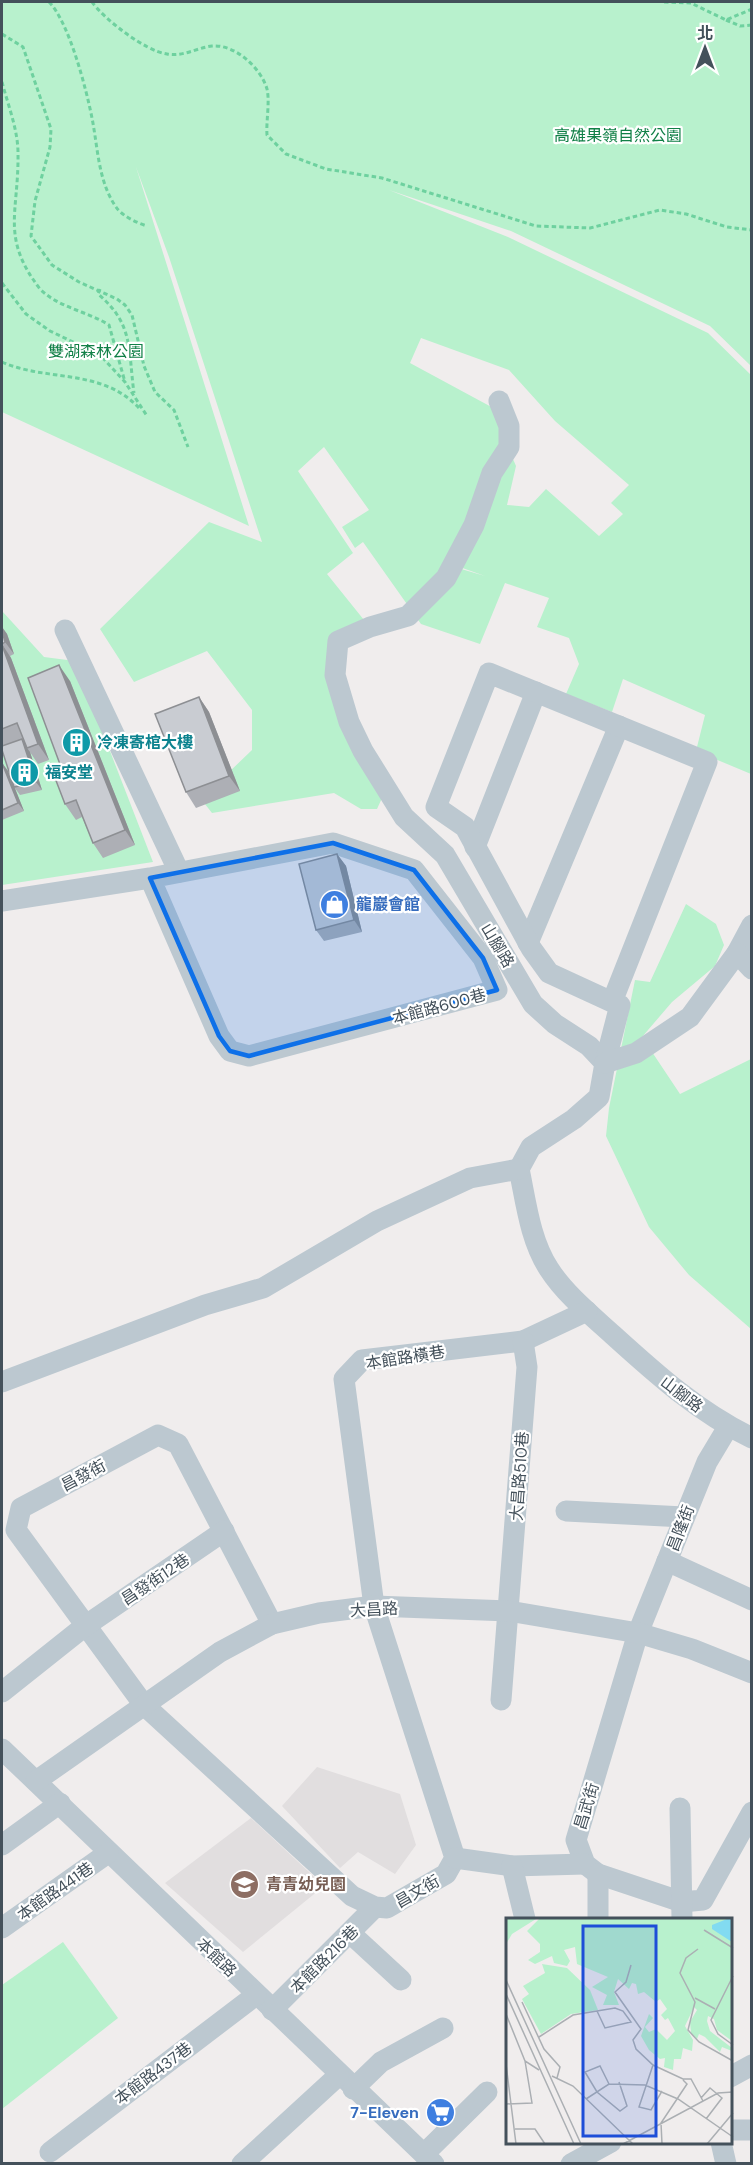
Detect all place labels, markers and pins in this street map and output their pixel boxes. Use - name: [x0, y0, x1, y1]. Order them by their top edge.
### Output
- building icon: 冷凍寄棺大樓: [60, 726, 92, 758]
- place label: 冷凍寄棺大樓: [97, 732, 193, 753]
- building icon: 福安堂: [8, 756, 40, 788]
- place label: 福安堂: [45, 762, 93, 783]
- shop icon: 龍巖會館: [319, 888, 351, 920]
- place label: 龍巖會館: [356, 894, 420, 915]
- school or university icon: 青青幼兒園: [229, 1868, 261, 1900]
- place label: 青青幼兒園: [266, 1874, 346, 1895]
- supermarket icon: 7-Eleven: [424, 2096, 456, 2128]
- place label: 7-Eleven: [350, 2102, 419, 2123]

